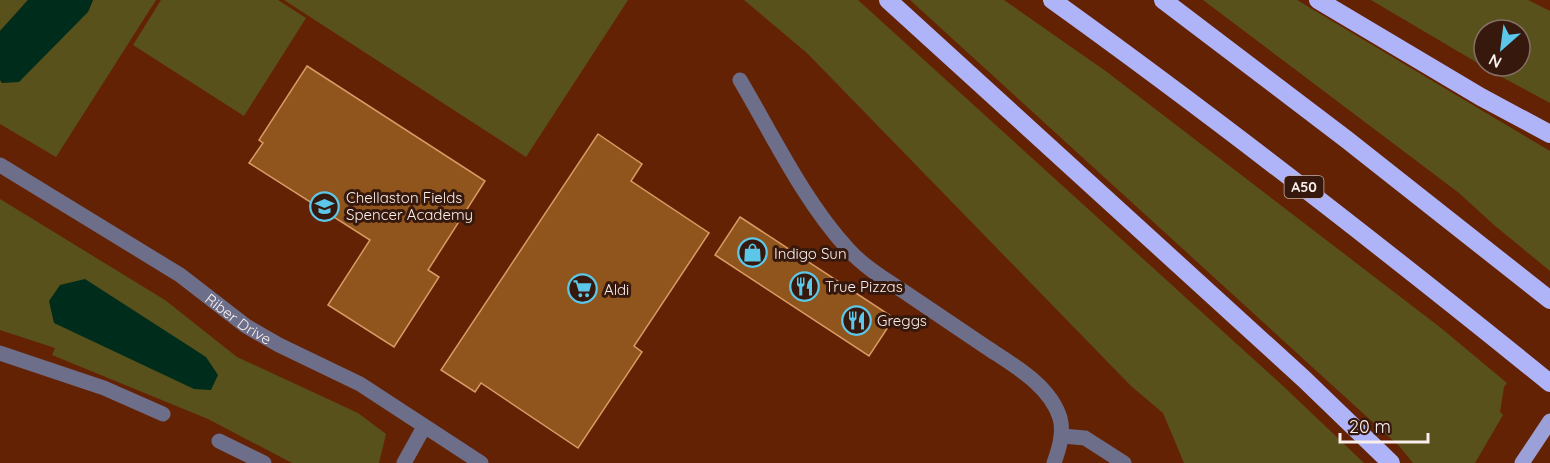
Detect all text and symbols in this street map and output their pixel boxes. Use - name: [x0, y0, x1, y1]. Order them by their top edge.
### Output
- north arrow: [1472, 18, 1532, 78]
- text: N: [1485, 50, 1505, 73]
- road number: A50: [1284, 176, 1324, 198]
- place label: Chellaston Fields Spencer Academy: [346, 188, 473, 224]
- school or university icon: Chellaston Fields Spencer Academy: [309, 190, 341, 222]
- shop icon: Indigo Sun: [737, 237, 769, 269]
- place label: Indigo Sun: [774, 244, 847, 263]
- restaurant icon: True Pizzas: [788, 270, 820, 302]
- supermarket icon: Aldi: [567, 273, 599, 305]
- place label: True Pizzas: [825, 277, 903, 296]
- place label: Aldi: [604, 280, 629, 299]
- street label: Riber Drive: [202, 289, 275, 348]
- restaurant icon: Greggs: [840, 304, 872, 336]
- place label: Greggs: [877, 311, 927, 330]
- scale bar: [1340, 406, 1428, 444]
- text: 20 m: [1349, 415, 1391, 438]

